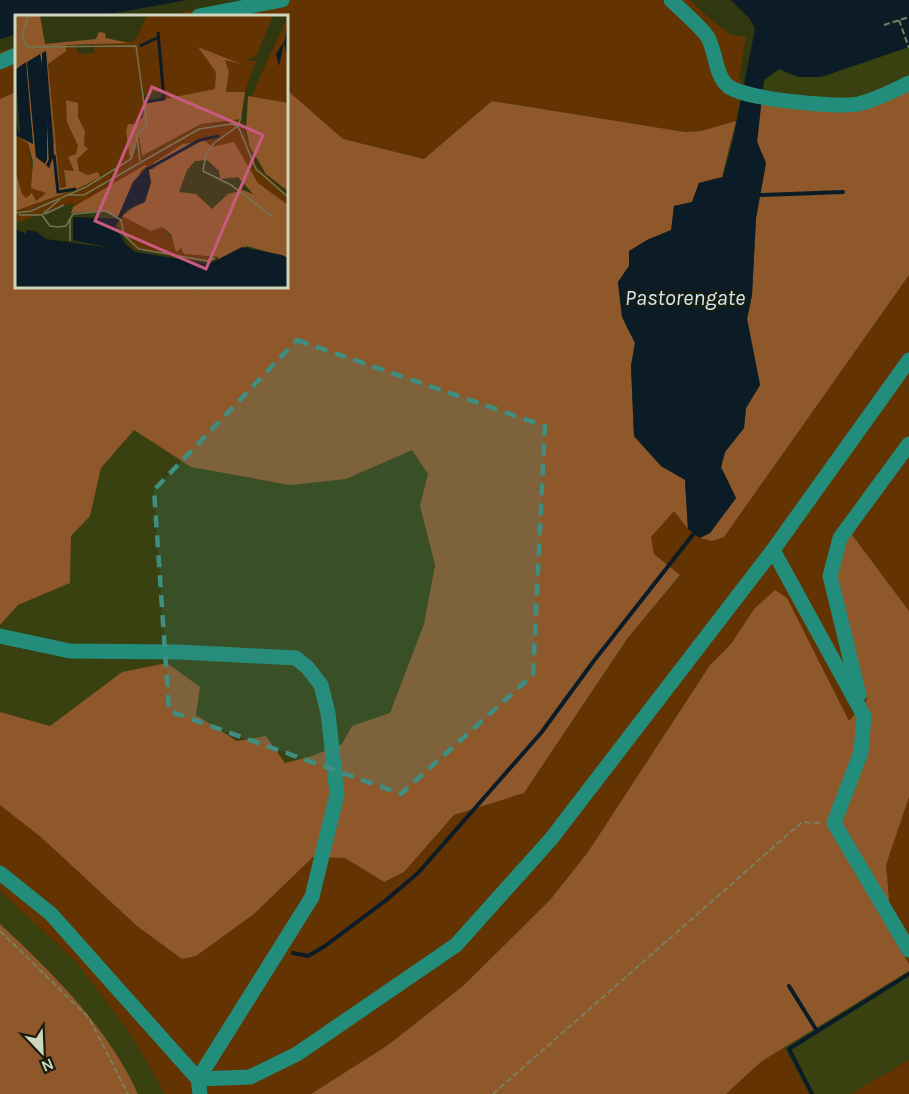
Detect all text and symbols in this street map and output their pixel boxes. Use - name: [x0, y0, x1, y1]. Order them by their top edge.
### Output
- inset map: [15, 15, 288, 288]
- water label: Pastorengate: [625, 285, 745, 311]
- north arrow: [12, 1022, 72, 1082]
- text: N: [39, 1054, 57, 1076]

